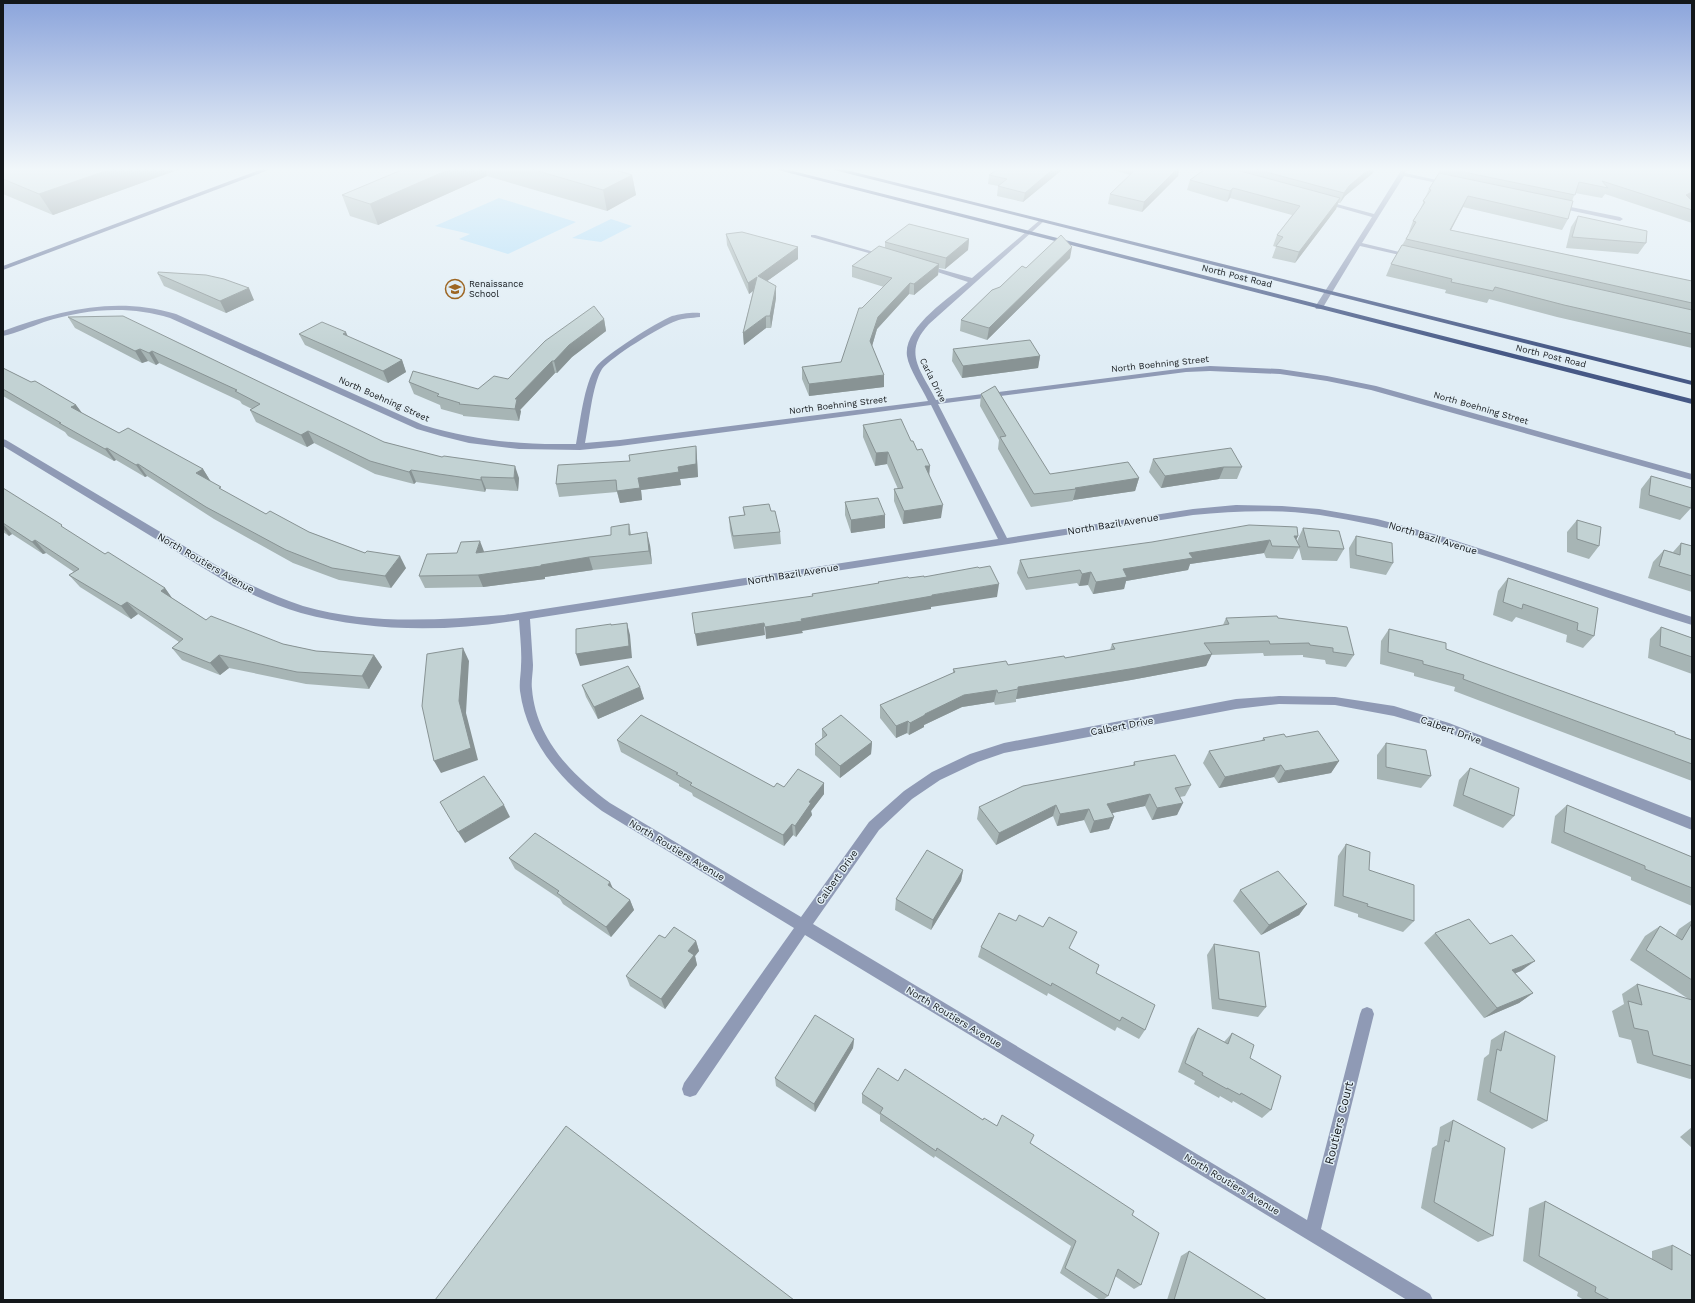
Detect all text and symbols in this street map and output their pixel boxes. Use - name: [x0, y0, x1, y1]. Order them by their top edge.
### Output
- street label: North Post Road: [1201, 262, 1273, 290]
- school or university icon: Renaissance School: [444, 278, 466, 300]
- place label: Renaissance School: [469, 279, 523, 299]
- street label: North Post Road: [1515, 342, 1587, 370]
- street label: North Boehning Street: [1111, 354, 1210, 374]
- street label: Carla Drive: [918, 356, 948, 404]
- street label: North Boehning Street: [337, 374, 431, 424]
- street label: North Boehning Street: [1432, 390, 1530, 426]
- street label: North Boehning Street: [789, 394, 888, 416]
- street label: North Bazil Avenue: [1067, 511, 1160, 537]
- street label: North Bazil Avenue: [1387, 519, 1479, 557]
- street label: North Routiers Avenue: [156, 531, 256, 595]
- street label: North Bazil Avenue: [747, 561, 840, 587]
- street label: Calbert Drive: [1090, 714, 1155, 737]
- street label: Calbert Drive: [1419, 714, 1483, 746]
- street label: North Routiers Avenue: [627, 817, 727, 883]
- street label: Calbert Drive: [814, 847, 860, 906]
- street label: North Routiers Avenue: [904, 984, 1004, 1050]
- street label: Routiers Court: [1322, 1080, 1356, 1166]
- street label: North Routiers Avenue: [1182, 1151, 1282, 1217]

